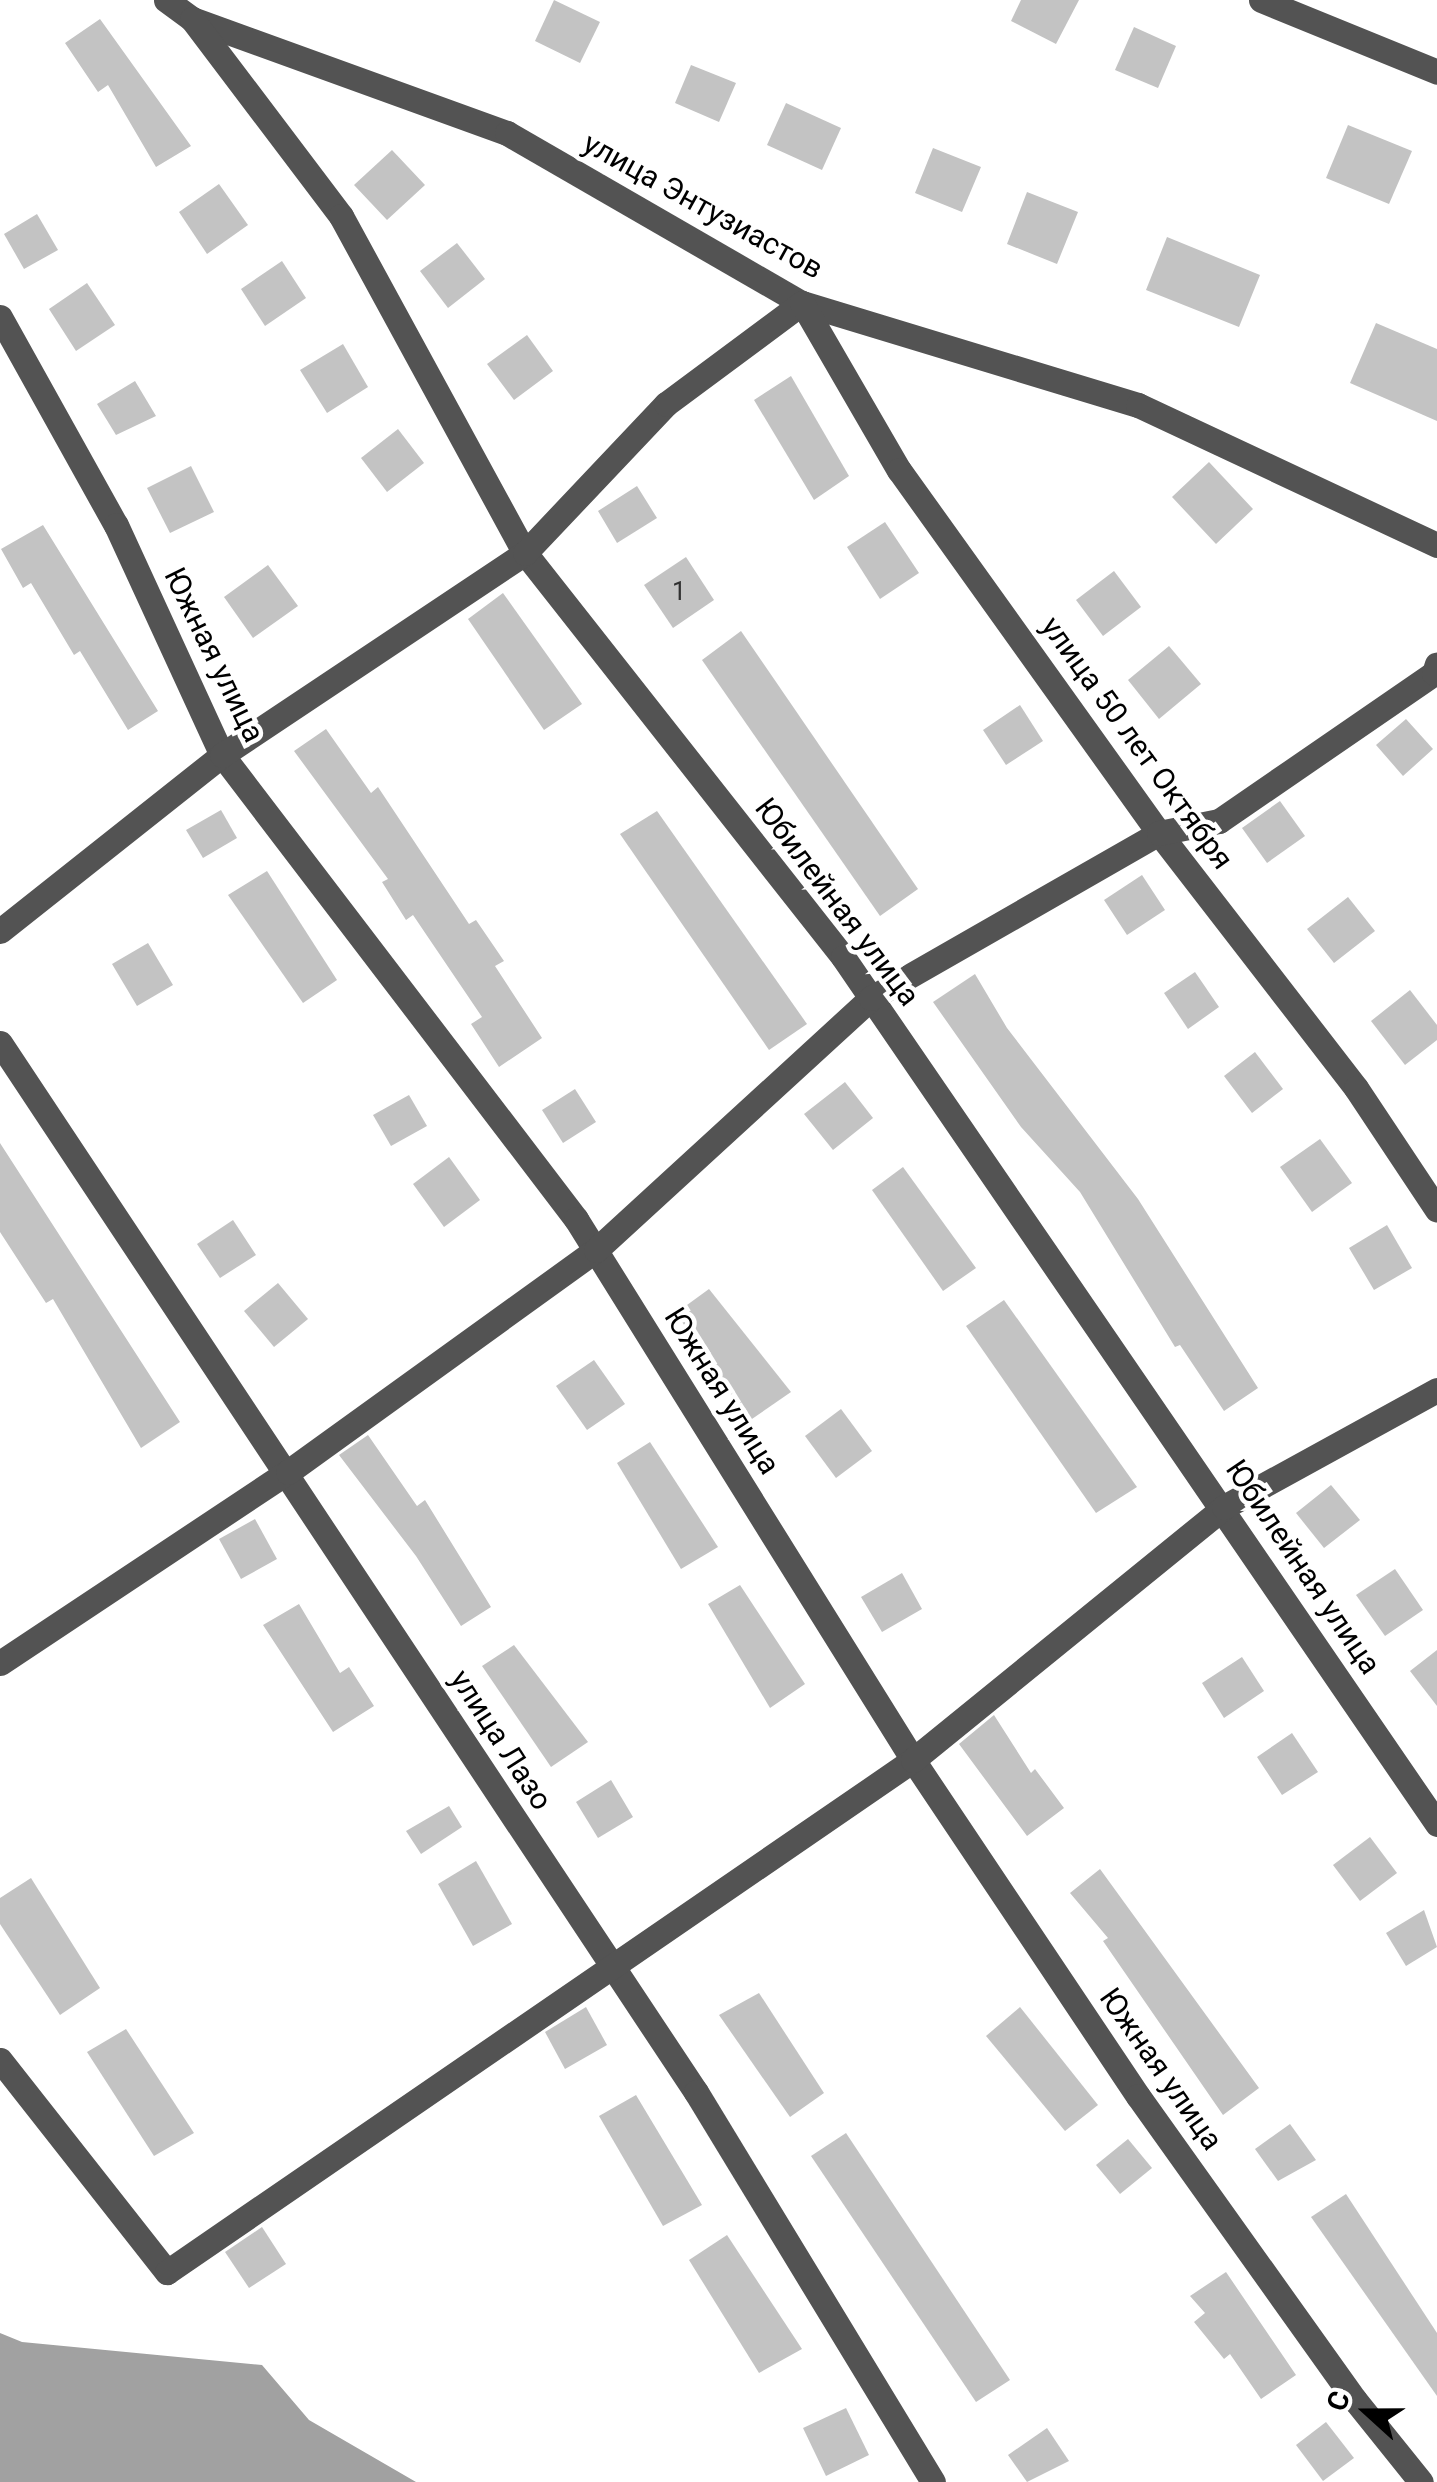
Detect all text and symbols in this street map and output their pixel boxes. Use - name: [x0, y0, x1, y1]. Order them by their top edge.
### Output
- street label: улица Энтузиастов: [577, 125, 829, 287]
- street label: Южная улица: [156, 562, 272, 748]
- house number: 1: [672, 577, 686, 607]
- street label: улица 50 лет Октября: [1033, 610, 1241, 876]
- street label: Юбилейная улица: [747, 791, 927, 1013]
- street label: Южная улица: [656, 1301, 788, 1481]
- street label: Юбилейная улица: [1218, 1453, 1388, 1681]
- street label: улица Лазо: [442, 1663, 560, 1817]
- street label: Южная улица: [1092, 1981, 1230, 2157]
- north arrow: [1317, 2362, 1417, 2462]
- text: С: [1320, 2387, 1357, 2416]

